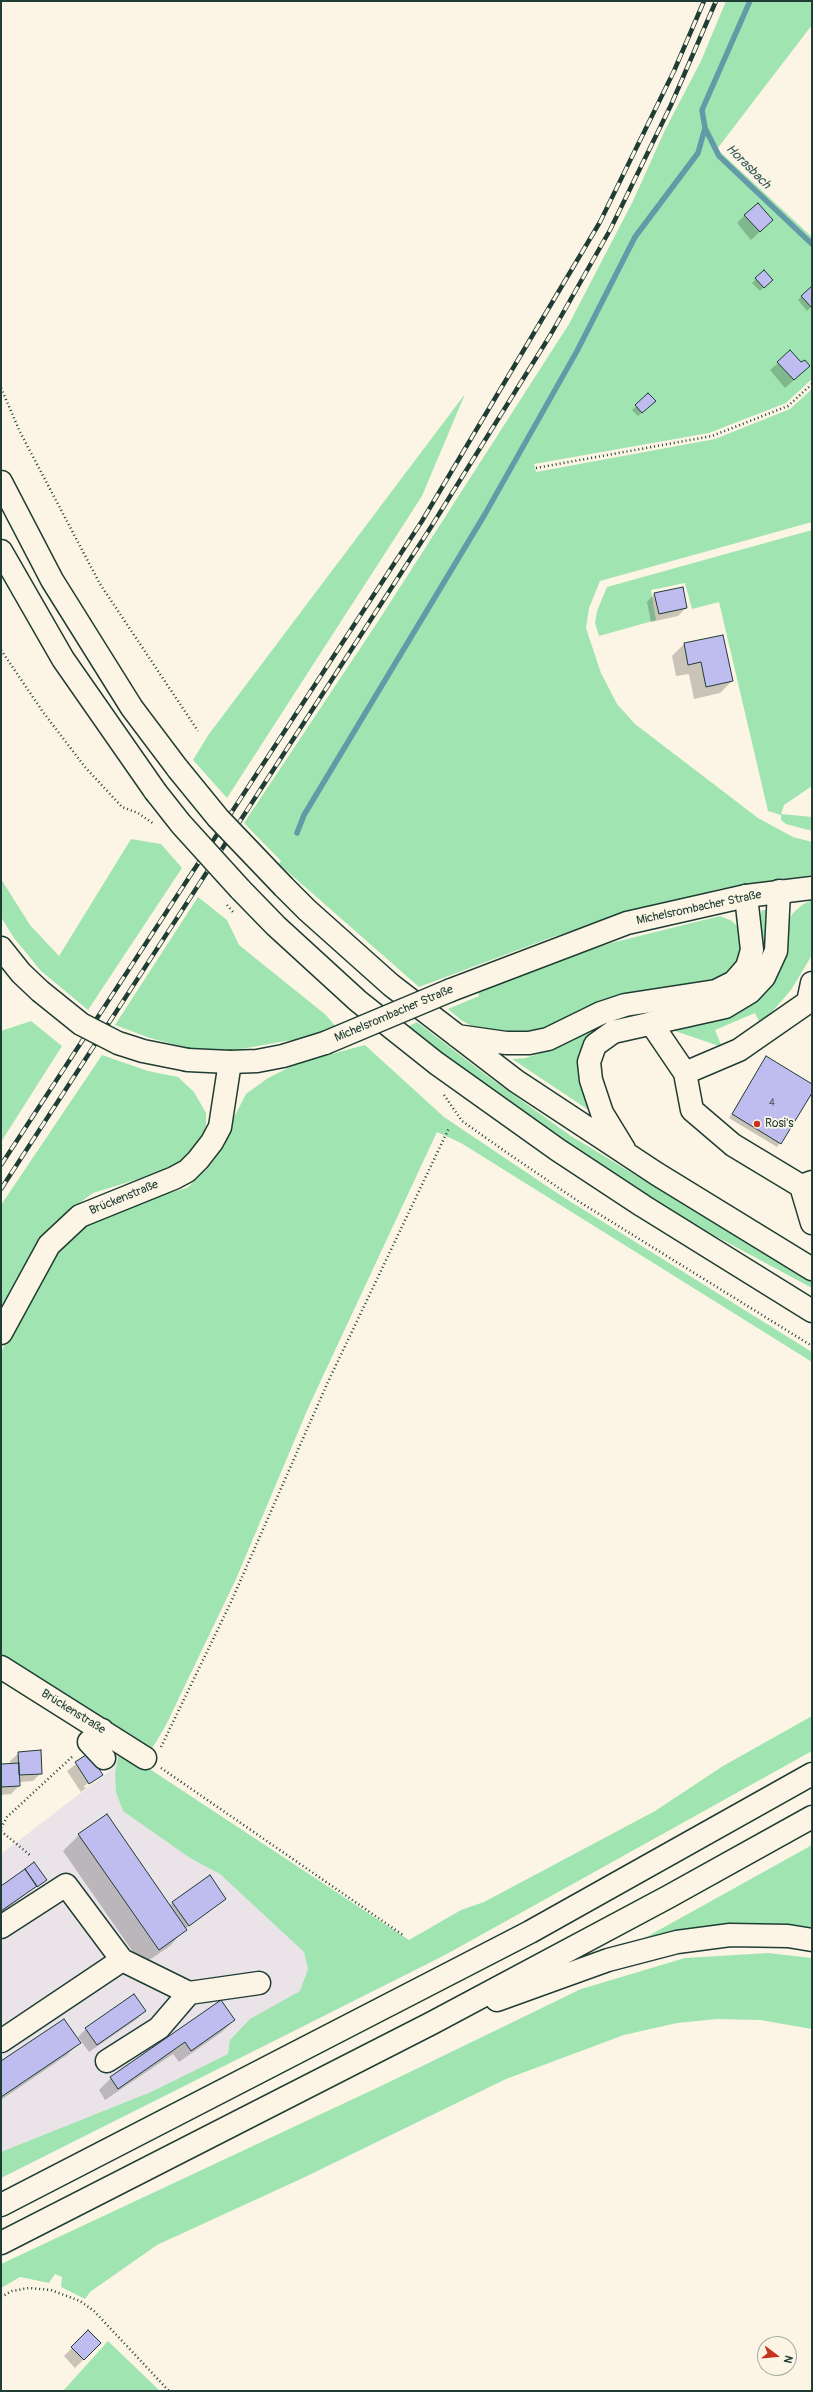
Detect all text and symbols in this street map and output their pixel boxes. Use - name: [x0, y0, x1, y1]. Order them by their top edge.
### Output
- water label: Horasbach: [722, 141, 774, 193]
- street label: Michelsrombacher Straße: [635, 888, 763, 928]
- street label: Michelsrombacher Straße: [332, 982, 456, 1046]
- house number: 4: [769, 1097, 775, 1109]
- place label: Rosi's: [765, 1117, 794, 1131]
- marker: Rosi's: [752, 1119, 762, 1129]
- street label: Brückenstraße: [87, 1178, 161, 1218]
- street label: Brückenstraße: [38, 1687, 108, 1737]
- north arrow: [757, 2336, 797, 2376]
- text: N: [781, 2354, 795, 2365]

